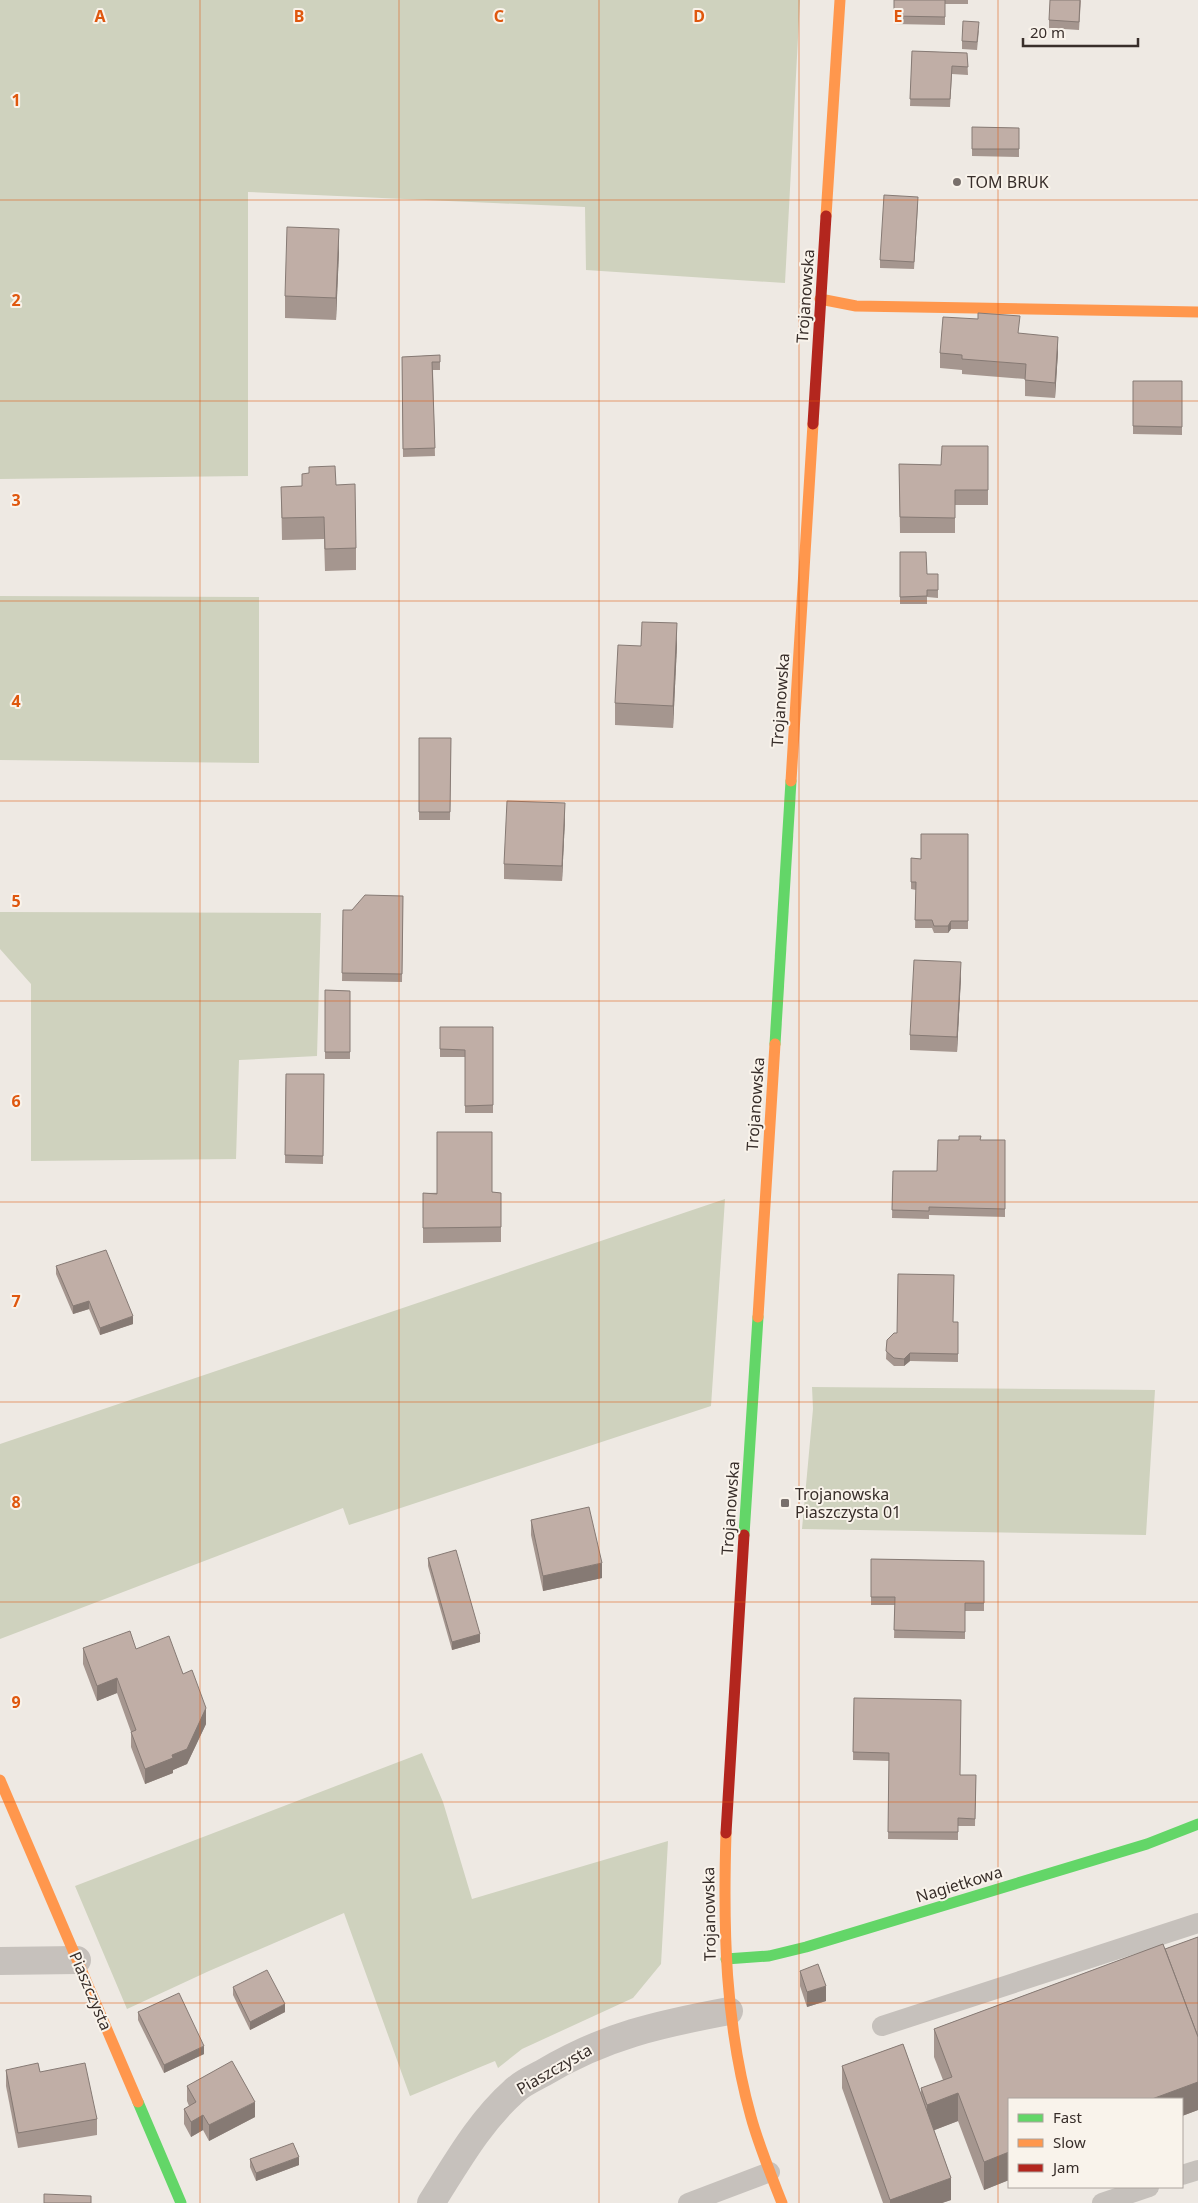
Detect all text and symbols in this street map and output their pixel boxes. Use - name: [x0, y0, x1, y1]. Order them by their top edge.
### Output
- text: A: [94, 5, 106, 27]
- text: B: [294, 5, 304, 27]
- text: C: [494, 5, 504, 27]
- text: D: [693, 5, 705, 27]
- text: E: [894, 5, 903, 27]
- scale bar: [1023, 15, 1138, 47]
- text: 20 m: [1030, 22, 1065, 42]
- text: 1: [11, 89, 21, 111]
- place label: TOM BRUK: [967, 171, 1049, 193]
- marker: TOM BRUK: [951, 176, 963, 188]
- street label: Trojanowska: [791, 248, 819, 344]
- text: 2: [11, 289, 21, 311]
- text: 3: [11, 489, 21, 511]
- street label: Trojanowska: [766, 652, 794, 748]
- text: 4: [11, 690, 21, 712]
- text: 5: [11, 890, 21, 912]
- street label: Trojanowska: [741, 1056, 769, 1152]
- text: 6: [11, 1090, 21, 1112]
- text: 7: [11, 1290, 21, 1312]
- street label: Trojanowska: [716, 1460, 744, 1556]
- place label: Trojanowska Piaszczysta 01: [795, 1483, 901, 1523]
- text: 8: [11, 1491, 21, 1513]
- marker: Trojanowska Piaszczysta 01: [779, 1497, 791, 1509]
- text: 9: [11, 1691, 21, 1713]
- street label: Nagietkowa: [913, 1860, 1005, 1908]
- street label: Trojanowska: [697, 1867, 721, 1961]
- street label: Piaszczysta: [65, 1948, 117, 2034]
- street label: Piaszczysta: [512, 2039, 596, 2099]
- legend: [1008, 2098, 1183, 2188]
- text: Fast: [1053, 2107, 1082, 2127]
- text: Slow: [1053, 2132, 1086, 2152]
- text: Jam: [1051, 2157, 1080, 2177]

